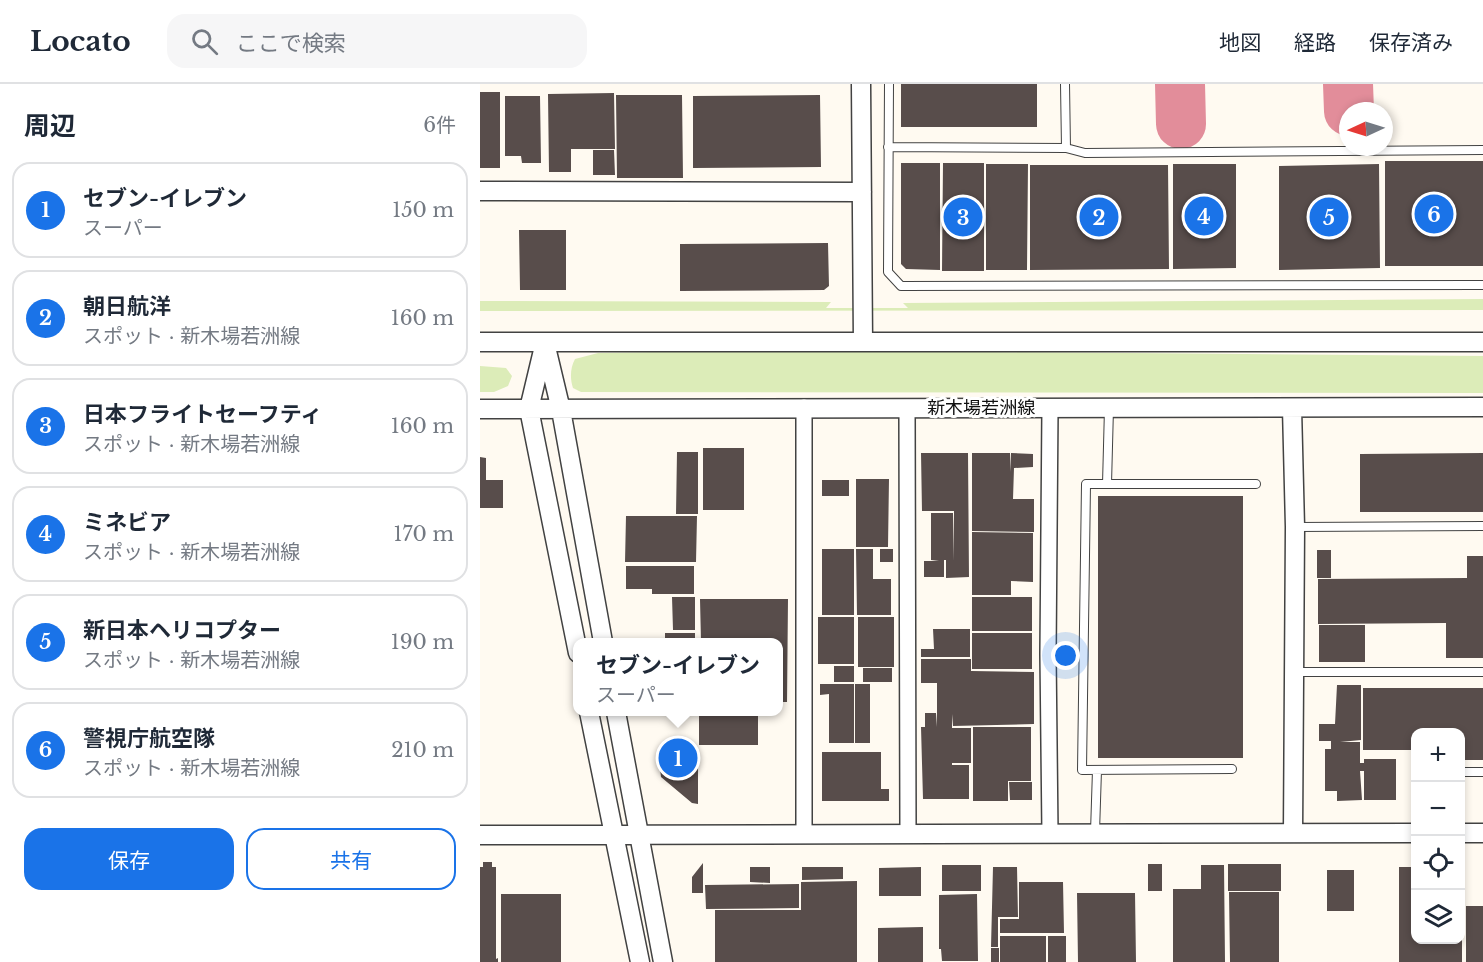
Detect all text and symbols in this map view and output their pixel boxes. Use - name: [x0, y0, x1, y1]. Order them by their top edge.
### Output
- search box: [167, 14, 587, 68]
- text: Locato: [30, 24, 131, 59]
- icon: search: [188, 25, 221, 58]
- text: ここで検索: [236, 30, 346, 57]
- text: 地図: [1219, 30, 1261, 56]
- text: 経路: [1294, 30, 1336, 56]
- text: 保存済み: [1369, 30, 1453, 56]
- north arrow: [1339, 102, 1393, 156]
- text: 周辺: [24, 110, 76, 142]
- text: 6件: [423, 113, 456, 137]
- text: セブン-イレブン: [83, 185, 247, 212]
- pin: 6: [1414, 192, 1454, 236]
- pin: 3: [944, 194, 982, 240]
- pin: 2: [1080, 194, 1118, 240]
- pin: 4: [1184, 194, 1224, 238]
- pin: 5: [1310, 194, 1348, 240]
- text: 1: [41, 198, 50, 222]
- text: 150 m: [392, 198, 454, 222]
- text: スーパー: [83, 216, 163, 240]
- text: 朝日航洋: [83, 293, 171, 320]
- text: 2: [39, 306, 52, 330]
- text: 160 m: [391, 306, 454, 330]
- text: スポット · 新木場若洲線: [83, 324, 300, 348]
- street label: 新木場若洲線: [927, 397, 1035, 419]
- text: 日本フライトセーフティ: [83, 401, 322, 428]
- text: 3: [39, 414, 52, 438]
- text: 160 m: [391, 414, 454, 438]
- text: スポット · 新木場若洲線: [83, 432, 300, 456]
- text: ミネビア: [83, 509, 171, 536]
- text: 4: [39, 522, 52, 546]
- text: 170 m: [394, 522, 454, 546]
- text: スポット · 新木場若洲線: [83, 540, 300, 564]
- text: 新日本ヘリコプター: [83, 617, 281, 644]
- text: 5: [40, 630, 51, 654]
- text: 190 m: [391, 630, 454, 654]
- popup: [573, 638, 783, 716]
- your location: [1051, 641, 1080, 670]
- text: スポット · 新木場若洲線: [83, 648, 300, 672]
- text: セブン-イレブン: [596, 652, 760, 679]
- text: スーパー: [596, 683, 676, 707]
- text: 警視庁航空隊: [83, 725, 215, 752]
- map controls: [1411, 728, 1465, 944]
- button: +: [1411, 728, 1465, 782]
- pin: 1: [658, 736, 698, 780]
- text: 6: [39, 738, 52, 762]
- text: 210 m: [391, 738, 454, 762]
- text: スポット · 新木場若洲線: [83, 756, 300, 780]
- button: −: [1411, 782, 1465, 836]
- button: 保存: [24, 828, 234, 890]
- button: 共有: [246, 828, 456, 890]
- button: locate: [1411, 836, 1465, 890]
- button: layers: [1411, 890, 1465, 944]

